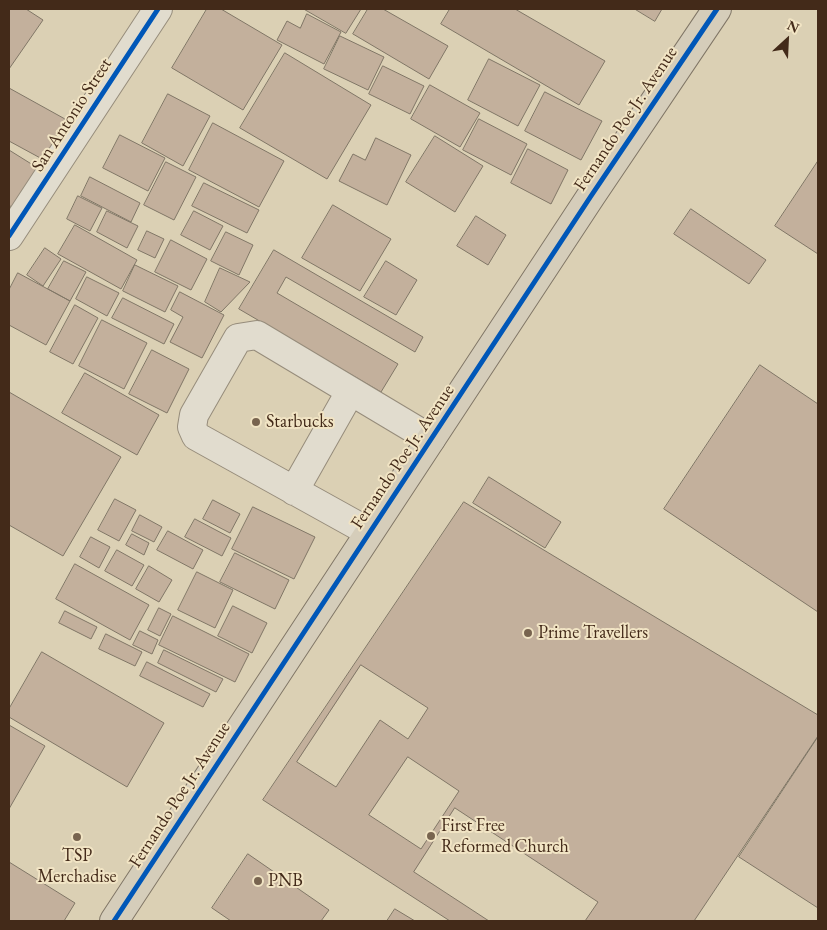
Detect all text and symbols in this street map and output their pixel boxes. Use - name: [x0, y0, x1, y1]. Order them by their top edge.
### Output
- north arrow: [762, 15, 812, 65]
- text: N: [784, 16, 802, 37]
- street label: Fernando Poe Jr. Avenue: [570, 43, 682, 195]
- street label: San Antonio Street: [27, 54, 117, 176]
- street label: Fernando Poe Jr. Avenue: [347, 381, 459, 533]
- place label: Starbucks: [266, 411, 334, 433]
- marker: Starbucks: [250, 416, 262, 428]
- place label: Prime Travellers: [538, 622, 648, 644]
- marker: Prime Travellers: [522, 627, 534, 639]
- street label: Fernando Poe Jr. Avenue: [125, 718, 235, 872]
- place label: First Free Reformed Church: [441, 815, 569, 858]
- marker: First Free Reformed Church: [425, 830, 437, 842]
- marker: TSP Merchadise: [71, 831, 83, 843]
- place label: TSP Merchadise: [37, 845, 117, 888]
- place label: PNB: [268, 870, 303, 892]
- marker: PNB: [252, 875, 264, 887]

